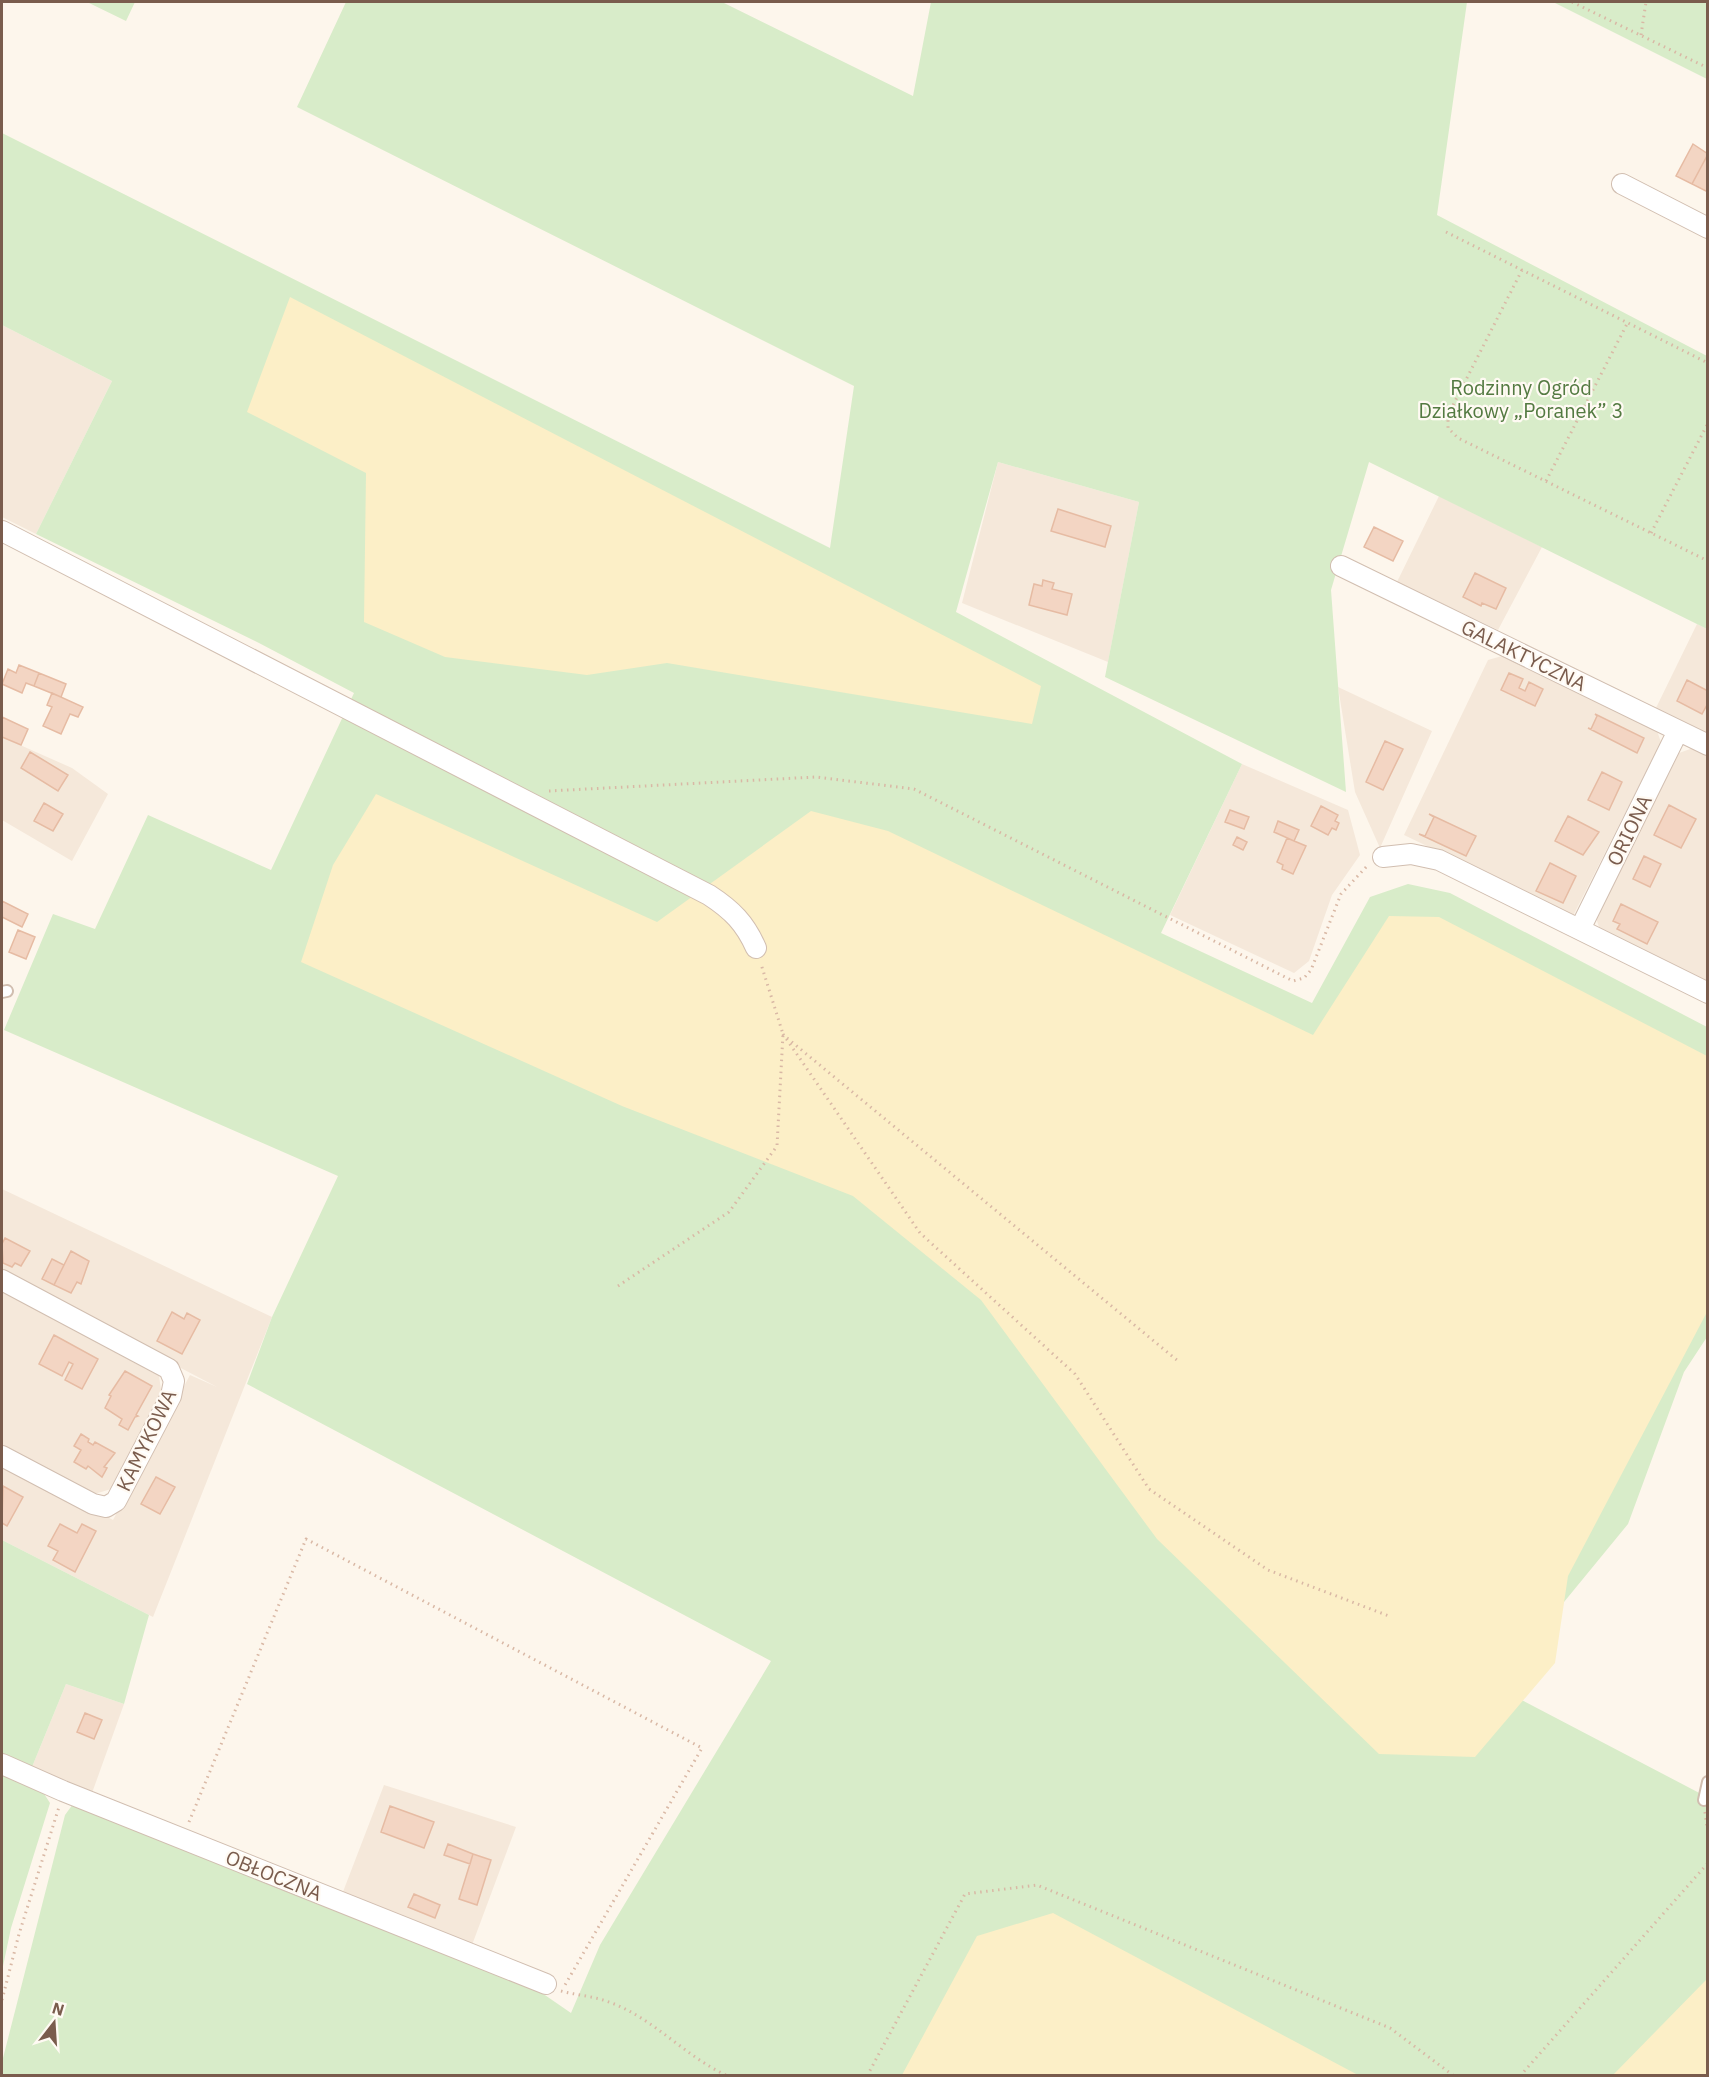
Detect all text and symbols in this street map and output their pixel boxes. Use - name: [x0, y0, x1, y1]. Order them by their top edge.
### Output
- park label: Rodzinny Ogród Działkowy „Poranek” 3: [1418, 374, 1624, 424]
- street label: GALAKTYCZNA: [1457, 613, 1591, 697]
- street label: ORIONA: [1600, 790, 1658, 870]
- street label: KAMYKOWA: [110, 1384, 182, 1496]
- street label: OBŁOCZNA: [222, 1843, 326, 1907]
- north arrow: [24, 1993, 84, 2053]
- text: N: [50, 1997, 67, 2020]

